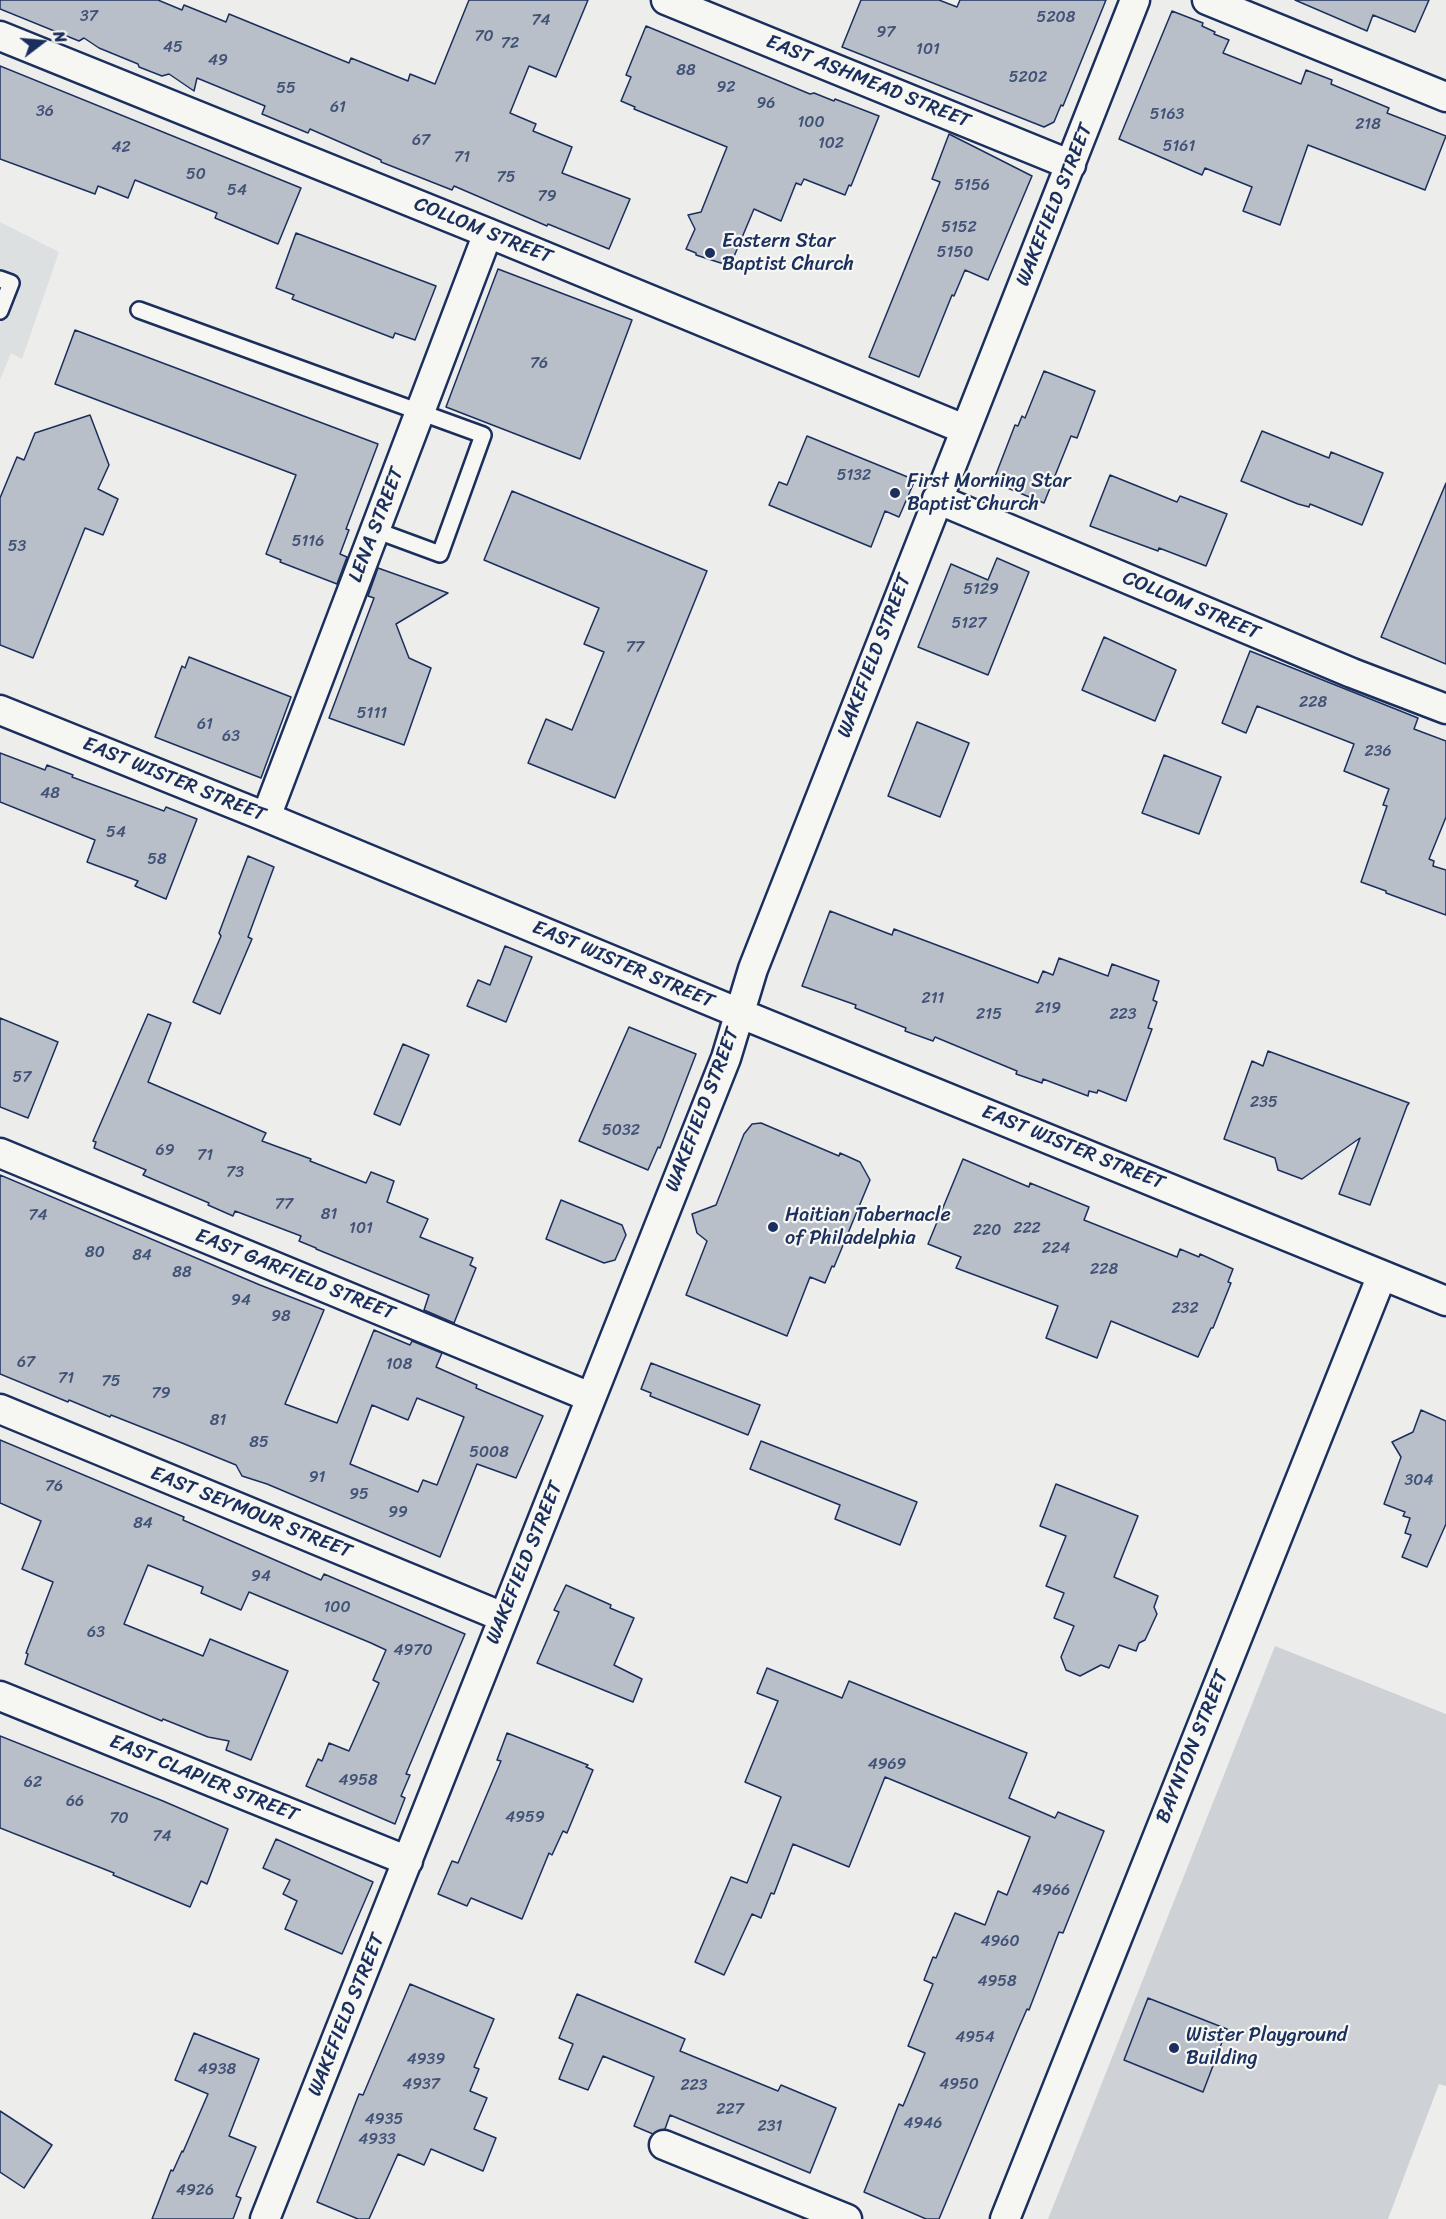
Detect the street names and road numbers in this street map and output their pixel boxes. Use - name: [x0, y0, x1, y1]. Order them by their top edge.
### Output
- street label: EAST ASHMEAD STREET: [762, 30, 974, 134]
- street label: WAKEFIELD STREET: [1011, 120, 1099, 290]
- street label: COLLOM STREET: [410, 192, 556, 270]
- street label: LENA STREET: [344, 464, 410, 586]
- street label: COLLOM STREET: [1119, 566, 1263, 646]
- street label: WAKEFIELD STREET: [833, 571, 917, 741]
- street label: EAST WISTER STREET: [79, 732, 269, 828]
- street label: EAST WISTER STREET: [528, 916, 718, 1014]
- street label: WAKEFIELD STREET: [661, 1025, 745, 1195]
- street label: EAST WISTER STREET: [978, 1100, 1168, 1196]
- street label: EAST GARFIELD STREET: [192, 1224, 398, 1326]
- street label: EAST SEYMOUR STREET: [147, 1462, 355, 1564]
- street label: WAKEFIELD STREET: [481, 1478, 569, 1648]
- street label: BAYNTON STREET: [1151, 1667, 1235, 1827]
- street label: EAST CLAPIER STREET: [106, 1730, 302, 1828]
- street label: WAKEFIELD STREET: [303, 1930, 391, 2100]

